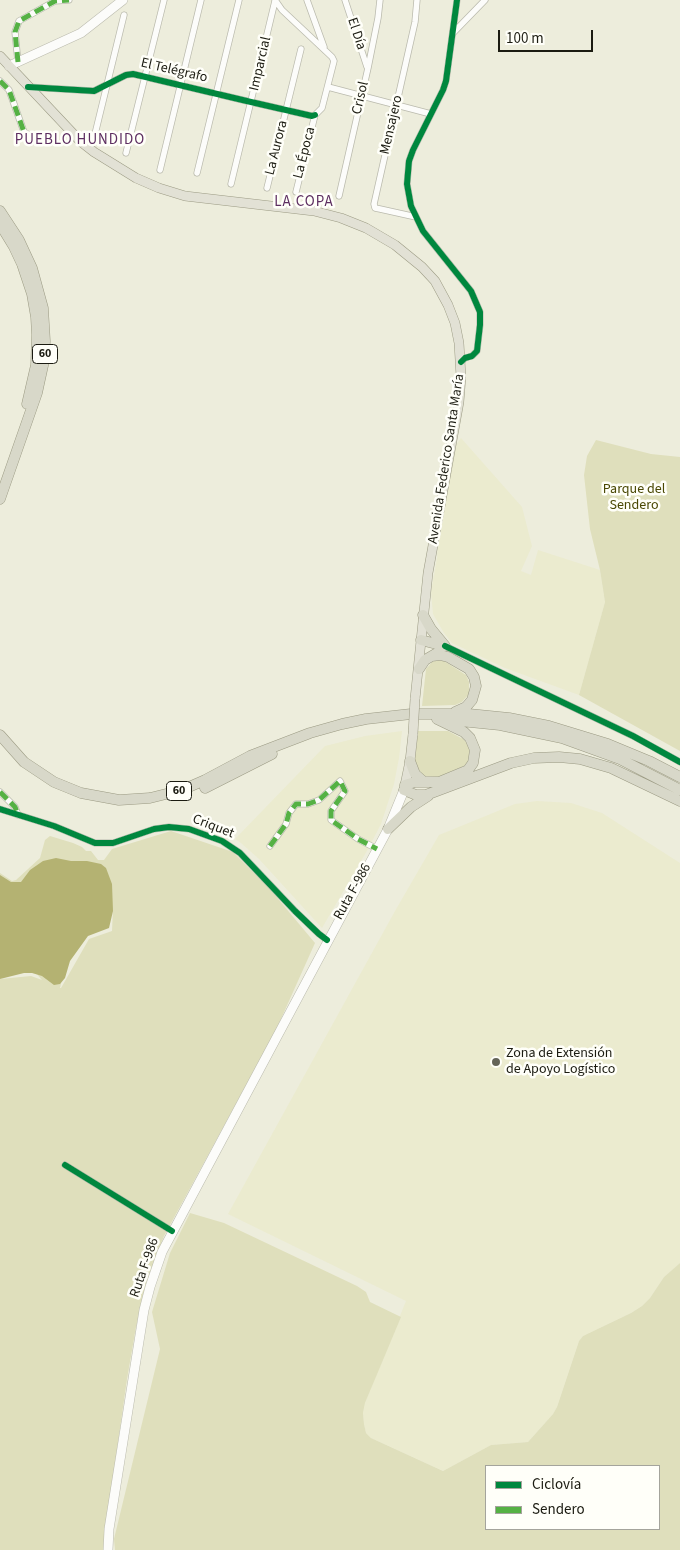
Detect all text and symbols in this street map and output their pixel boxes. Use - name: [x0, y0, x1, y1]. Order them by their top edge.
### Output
- street label: El Día: [343, 16, 369, 52]
- scale bar: [500, 20, 595, 52]
- text: 100 m: [506, 28, 544, 49]
- street label: Imparcial: [247, 35, 275, 93]
- street label: El Telégrafo: [139, 55, 209, 87]
- street label: Crisol: [349, 80, 373, 116]
- street label: Mensajero: [377, 94, 407, 156]
- street label: La Aurora: [262, 119, 292, 177]
- street label: La Época: [290, 125, 320, 181]
- district label: PUEBLO HUNDIDO: [13, 132, 147, 150]
- district label: LA COPA: [273, 194, 335, 212]
- road number: 60: [32, 344, 58, 364]
- street label: Avenida Federico Santa María: [425, 373, 469, 545]
- park label: Parque del Sendero: [603, 482, 665, 514]
- road number: 60: [166, 781, 192, 800]
- street label: Criquet: [190, 811, 236, 843]
- street label: Ruta F-986: [331, 861, 375, 923]
- place label: Zona de Extensión de Apoyo Logístico: [506, 1046, 615, 1078]
- marker: Zona de Extensión de Apoyo Logístico: [490, 1056, 502, 1068]
- street label: Ruta F-986: [127, 1236, 163, 1300]
- legend: [485, 1465, 660, 1530]
- text: Ciclovía: [532, 1474, 581, 1495]
- text: Sendero: [532, 1499, 585, 1520]

